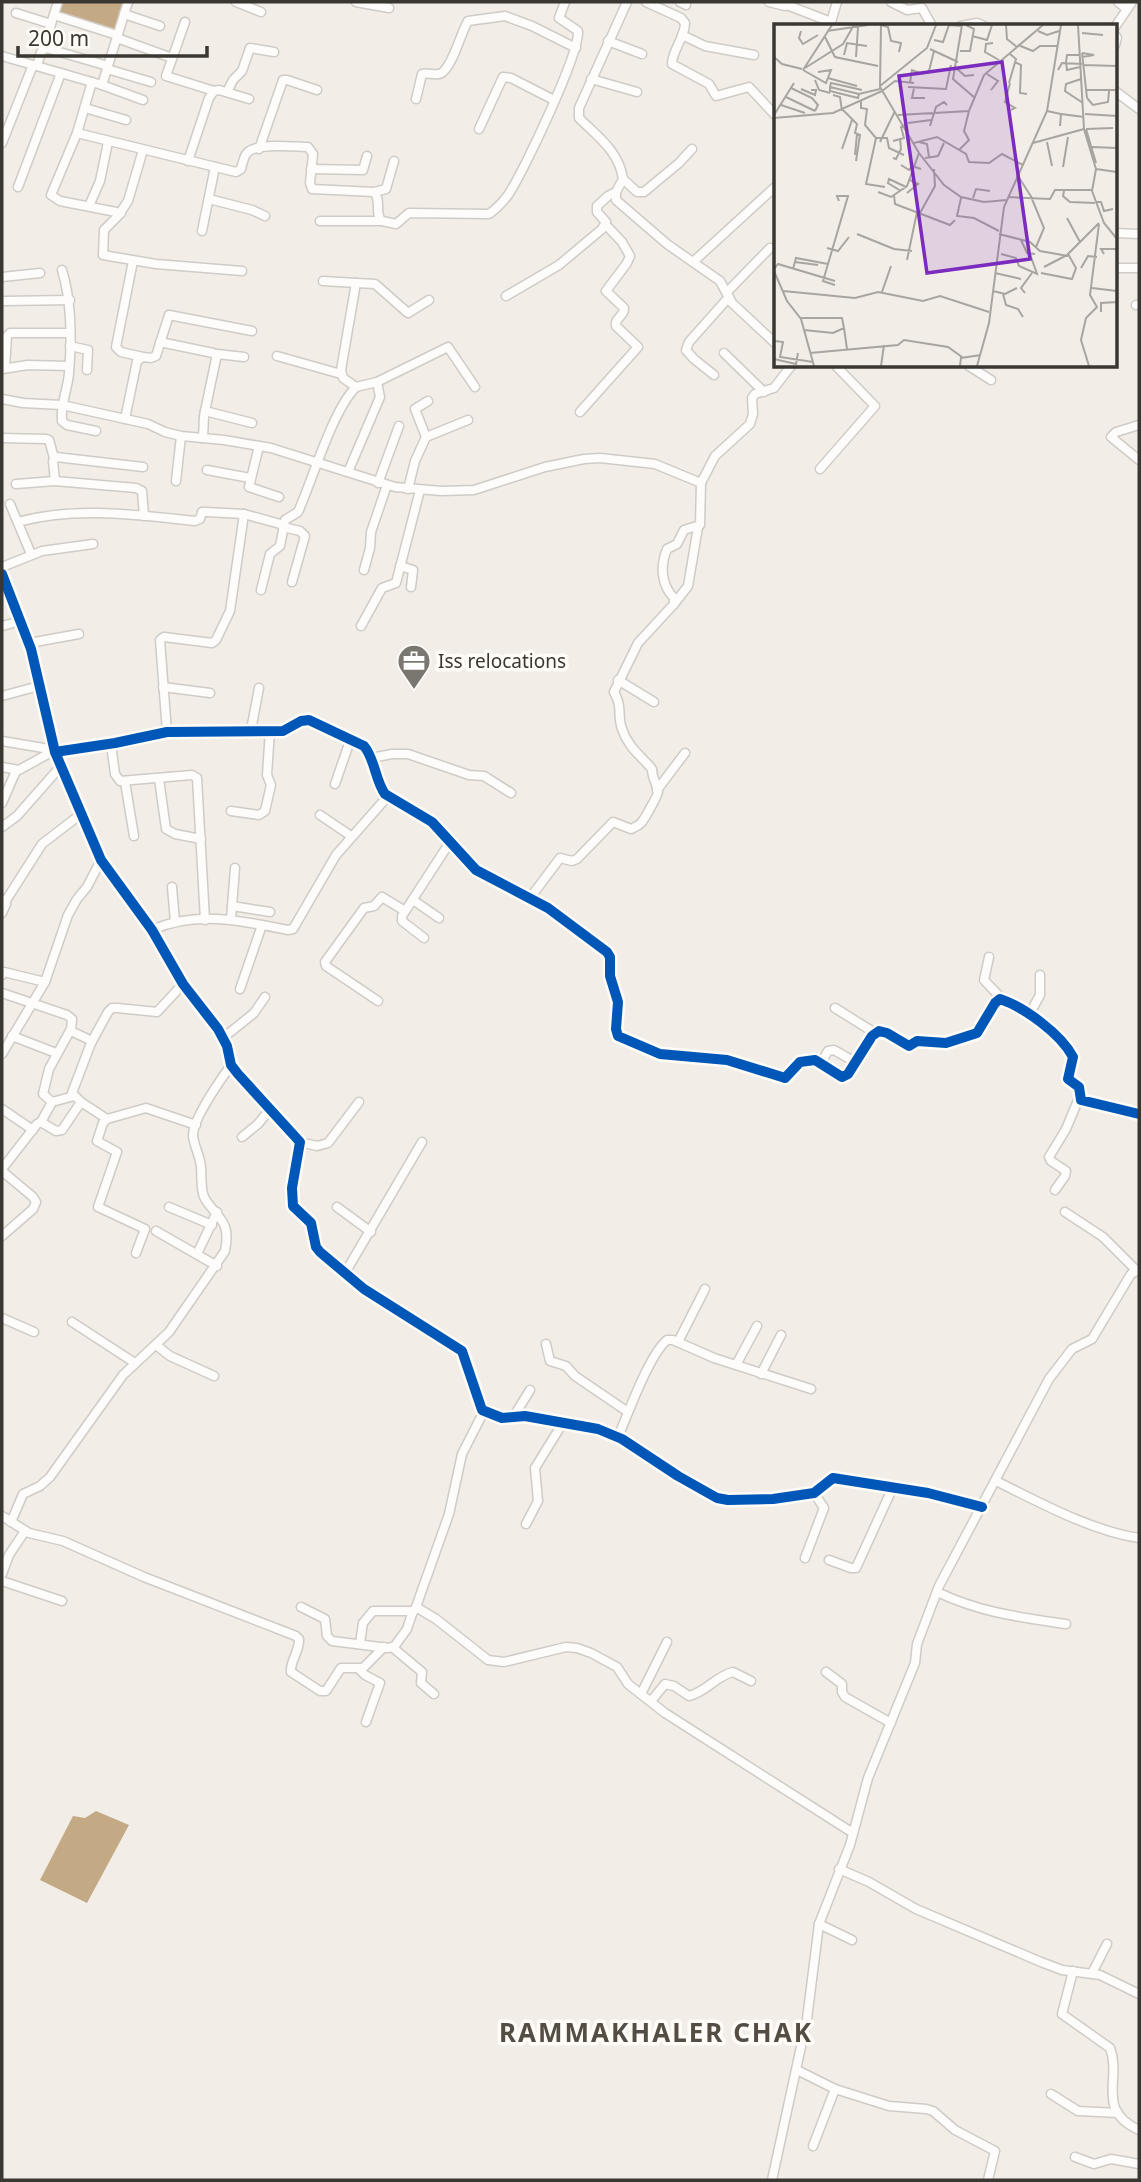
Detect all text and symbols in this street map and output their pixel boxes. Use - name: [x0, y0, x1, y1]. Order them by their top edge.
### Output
- scale bar: [18, 14, 206, 58]
- text: 200 m: [28, 24, 89, 52]
- inset map: [774, 24, 1116, 368]
- office icon: Iss relocations: [395, 642, 433, 691]
- place label: Iss relocations: [438, 648, 566, 674]
- district label: RAMMAKHALER CHAK: [499, 2014, 813, 2050]

